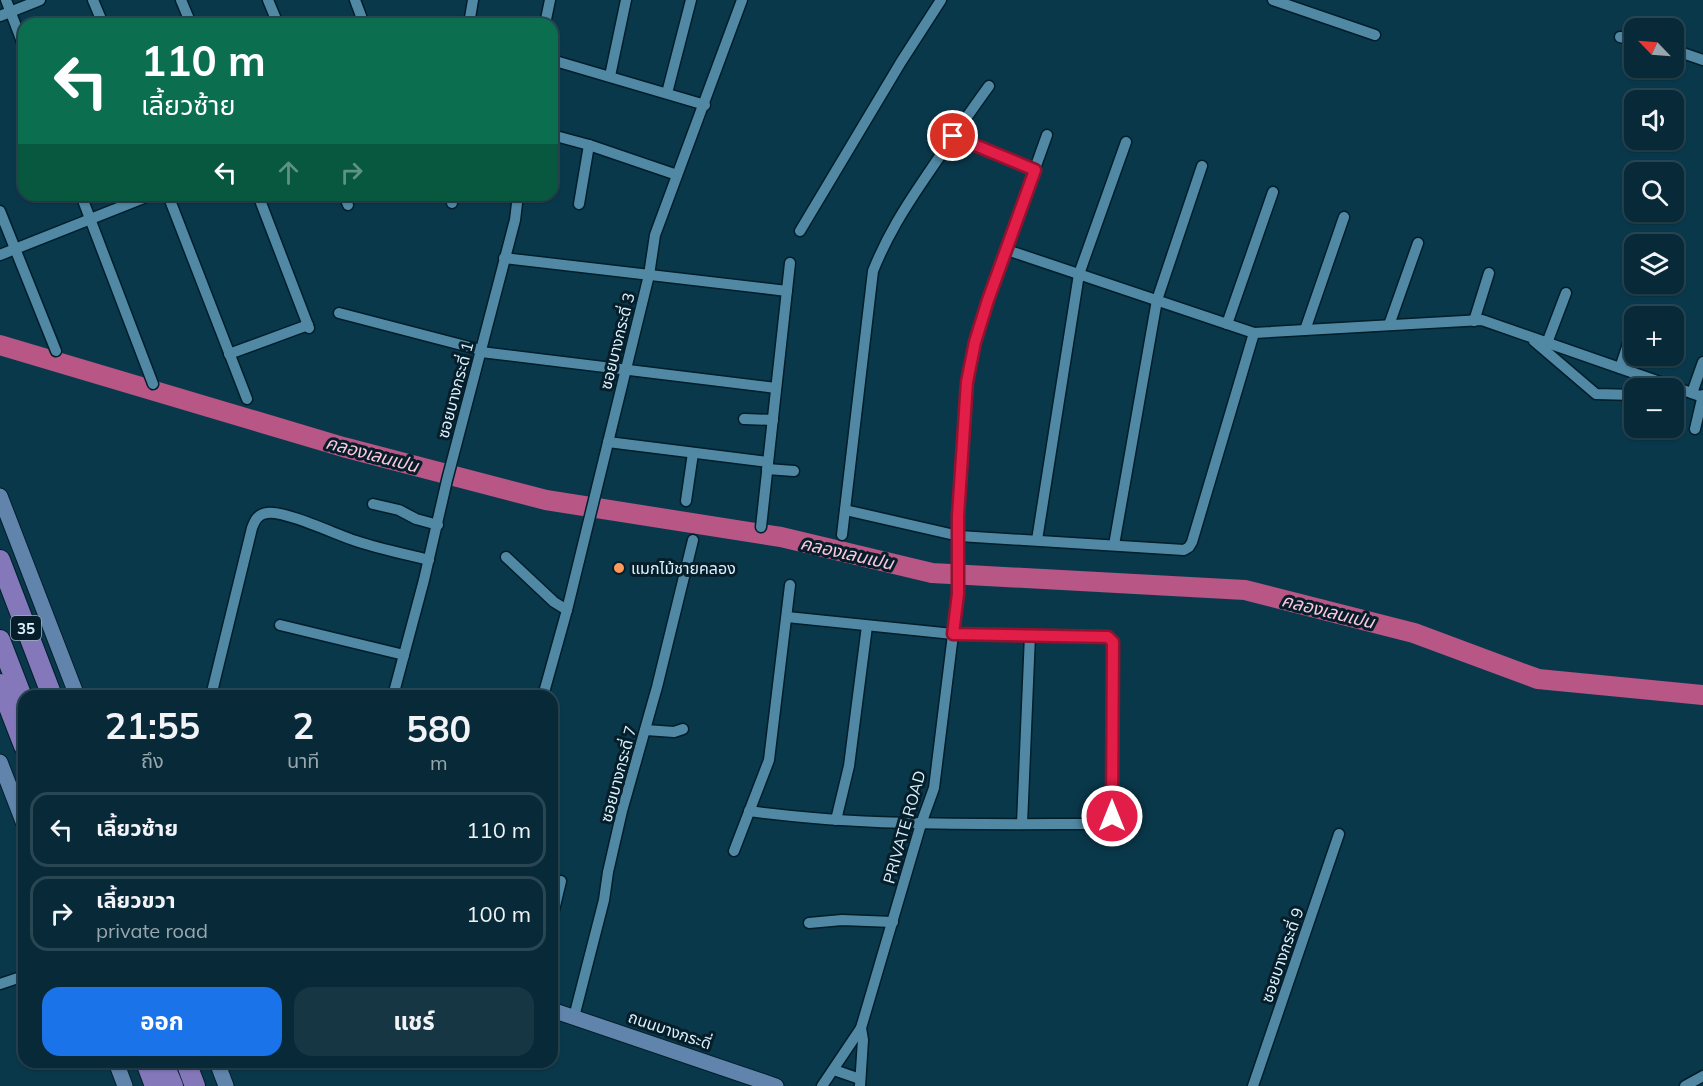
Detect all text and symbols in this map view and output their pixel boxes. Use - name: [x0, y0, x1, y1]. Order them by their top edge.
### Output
- north arrow: [1624, 18, 1684, 78]
- map controls: [1624, 18, 1684, 438]
- text: 110 m: [141, 34, 266, 87]
- icon: left: [42, 42, 120, 120]
- text: เลี้ยวซ้าย: [141, 88, 235, 122]
- button: sound: [1624, 90, 1684, 150]
- pin: [927, 110, 978, 161]
- icon: arrive: [936, 119, 969, 152]
- icon: left: [209, 156, 242, 189]
- icon: ahead: [272, 156, 305, 189]
- icon: right: [335, 156, 368, 189]
- button: search: [1624, 162, 1684, 222]
- button: layers: [1624, 234, 1684, 294]
- street label: ซอยบางกระดี่ 3: [594, 290, 639, 391]
- button: +: [1624, 306, 1684, 366]
- street label: ซอยบางกระดี่ 1: [432, 339, 477, 440]
- button: −: [1624, 378, 1684, 438]
- water label: คลองเลนเปน: [323, 431, 422, 478]
- water label: คลองเลนเปน: [798, 531, 897, 575]
- place label: แมกไม้ชายคลอง: [631, 558, 736, 578]
- marker: แมกไม้ชายคลอง: [612, 561, 626, 575]
- water label: คลองเลนเปน: [1279, 588, 1378, 634]
- road number: 35: [11, 616, 41, 640]
- text: 21:55: [105, 703, 200, 748]
- text: 2: [292, 703, 314, 748]
- text: 580: [406, 706, 471, 751]
- street label: ซอยบางกระดี่ 7: [595, 723, 640, 824]
- text: ถึง: [141, 748, 164, 773]
- text: นาที: [287, 748, 320, 773]
- text: m: [430, 750, 448, 775]
- street label: PRIVATE ROAD: [878, 768, 930, 886]
- position arrow: [1080, 784, 1144, 848]
- icon: left: [45, 813, 78, 846]
- text: เลี้ยวซ้าย: [96, 814, 178, 842]
- text: 110 m: [466, 816, 531, 844]
- text: เลี้ยวขวา: [96, 886, 176, 914]
- icon: right: [45, 897, 78, 930]
- text: 100 m: [466, 900, 531, 928]
- street label: ซอยบางกระดี่ 9: [1256, 905, 1308, 1005]
- text: private road: [96, 918, 208, 943]
- button: ออก: [42, 987, 282, 1056]
- button: แชร์: [294, 987, 534, 1056]
- street label: ถนนบางกระดี่: [626, 1005, 715, 1054]

